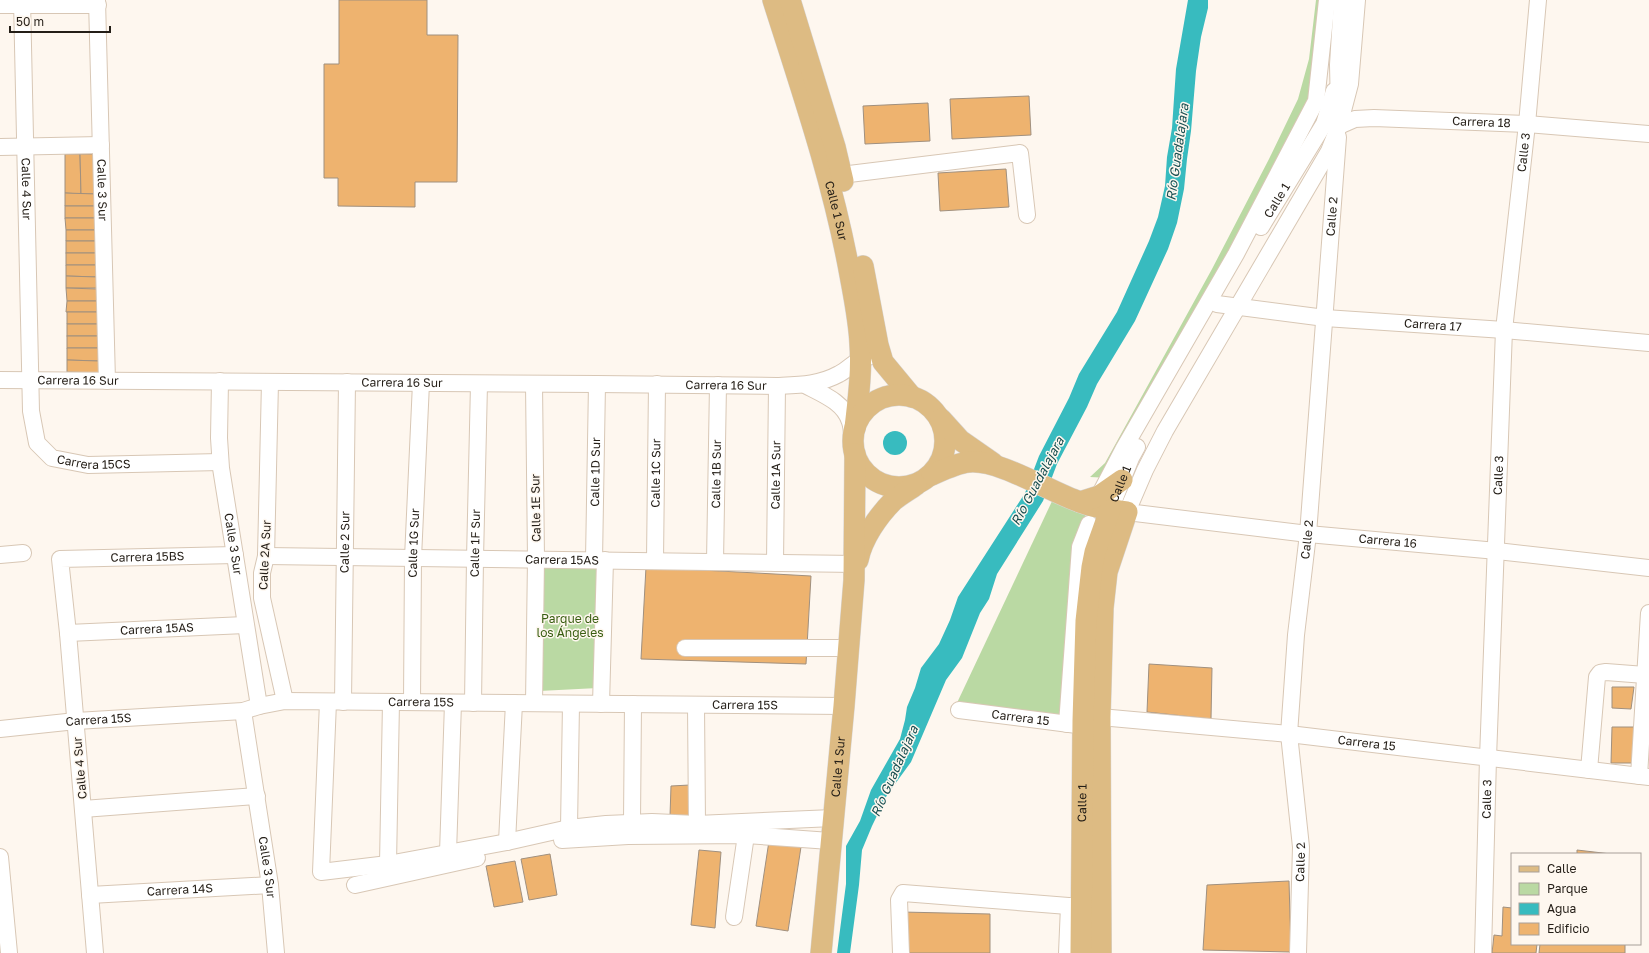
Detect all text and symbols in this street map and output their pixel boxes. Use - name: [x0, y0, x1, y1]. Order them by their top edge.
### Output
- scale bar: [10, 8, 110, 34]
- text: 50 m: [16, 14, 44, 29]
- water label: Río Guadalajara: [1162, 102, 1192, 201]
- street label: Carrera 18: [1452, 113, 1511, 130]
- street label: Calle 3: [1514, 132, 1533, 173]
- street label: Calle 4 Sur: [18, 158, 35, 221]
- street label: Calle 3 Sur: [94, 159, 111, 222]
- street label: Calle 1 Sur: [822, 179, 851, 242]
- street label: Calle 1: [1260, 180, 1293, 221]
- street label: Calle 2: [1323, 196, 1340, 237]
- street label: Carrera 17: [1404, 315, 1462, 334]
- street label: Carrera 16 Sur: [37, 372, 119, 388]
- street label: Carrera 16 Sur: [361, 374, 443, 390]
- street label: Carrera 16 Sur: [685, 377, 767, 393]
- water label: Río Guadalajara: [1007, 434, 1067, 528]
- street label: Calle 1D Sur: [587, 437, 603, 507]
- street label: Calle 1C Sur: [648, 438, 663, 508]
- street label: Calle 1B Sur: [708, 439, 724, 509]
- street label: Calle 1A Sur: [768, 440, 783, 510]
- street label: Carrera 15CS: [56, 451, 131, 472]
- street label: Calle 3: [1490, 455, 1506, 495]
- street label: Calle 1: [1106, 463, 1134, 504]
- street label: Calle 1E Sur: [527, 473, 544, 542]
- street label: Calle 1G Sur: [405, 508, 422, 578]
- street label: Calle 1F Sur: [467, 508, 483, 577]
- street label: Calle 2 Sur: [337, 511, 352, 573]
- street label: Calle 3 Sur: [221, 512, 246, 576]
- street label: Calle 2A Sur: [255, 519, 274, 590]
- street label: Calle 2: [1297, 519, 1316, 560]
- street label: Carrera 16: [1358, 531, 1418, 551]
- street label: Carrera 15BS: [110, 548, 185, 565]
- street label: Carrera 15AS: [525, 552, 599, 568]
- park label: Parque de los Ángeles: [536, 611, 604, 640]
- street label: Carrera 15AS: [120, 619, 194, 638]
- street label: Carrera 15S: [388, 694, 454, 710]
- street label: Carrera 15S: [712, 697, 778, 712]
- street label: Carrera 15: [991, 706, 1050, 728]
- street label: Carrera 15S: [65, 710, 132, 729]
- water label: Río Guadalajara: [867, 723, 921, 819]
- street label: Carrera 15: [1337, 732, 1397, 754]
- street label: Calle 1 Sur: [828, 735, 848, 798]
- street label: Calle 4 Sur: [69, 736, 90, 800]
- street label: Calle 3: [1478, 779, 1494, 819]
- street label: Calle 1: [1074, 784, 1089, 822]
- street label: Calle 3 Sur: [256, 835, 279, 899]
- street label: Calle 2: [1292, 842, 1308, 882]
- legend: [1511, 853, 1641, 945]
- text: Calle: [1547, 861, 1577, 876]
- street label: Carrera 14S: [146, 880, 214, 899]
- text: Parque: [1547, 881, 1588, 896]
- text: Agua: [1547, 901, 1576, 916]
- text: Edificio: [1547, 921, 1589, 936]

